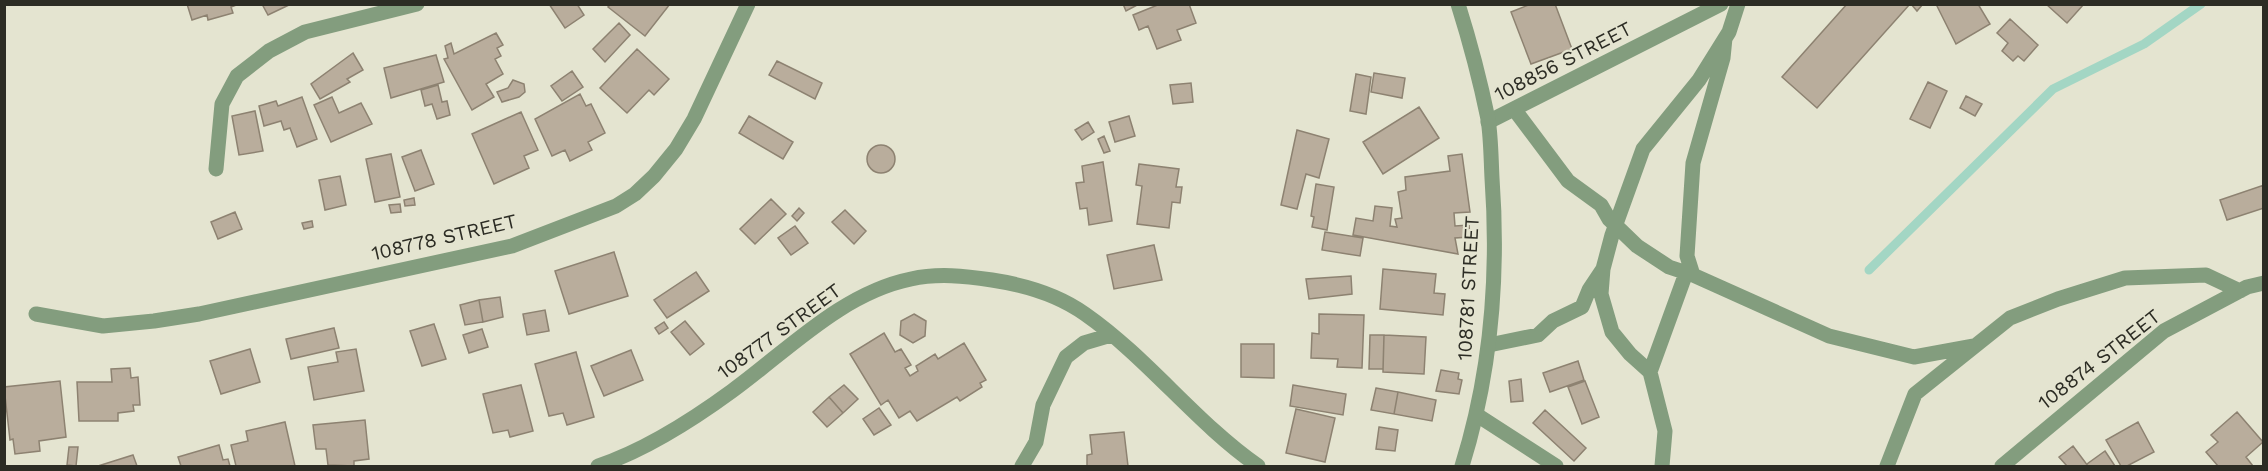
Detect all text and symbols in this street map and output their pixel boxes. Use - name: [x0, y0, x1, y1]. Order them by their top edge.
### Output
- street label: 108856 STREET: [1490, 16, 1636, 106]
- street label: 108778 STREET: [369, 209, 519, 265]
- street label: 108781 STREET: [1452, 215, 1484, 361]
- street label: 108777 STREET: [713, 278, 845, 384]
- street label: 108874 STREET: [2033, 304, 2165, 414]

